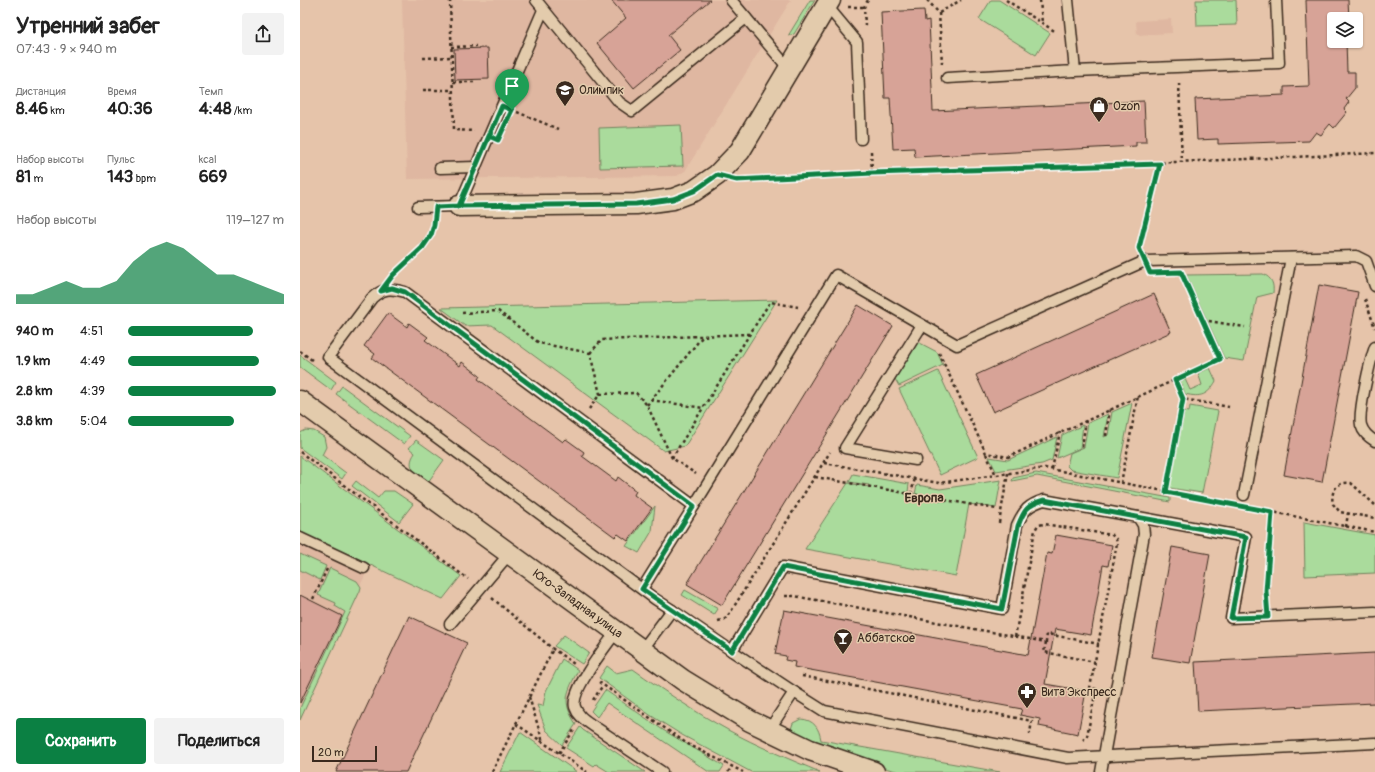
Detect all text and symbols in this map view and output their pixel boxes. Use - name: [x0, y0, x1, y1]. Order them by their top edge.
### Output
- text: Утренний забег: [16, 12, 160, 40]
- map controls: [1327, 12, 1363, 48]
- button: layers: [1327, 12, 1363, 48]
- button: share: [242, 13, 284, 55]
- text: 07:43 · 9 × 940 m: [16, 41, 117, 57]
- pin: [495, 69, 529, 110]
- icon: arrive: [501, 75, 523, 97]
- school or university icon: Олимпик: [554, 79, 576, 107]
- place label: Олимпик: [579, 83, 624, 98]
- text: Дистанция: [16, 85, 66, 98]
- text: Время: [107, 85, 137, 98]
- text: Темп: [199, 85, 223, 98]
- shop icon: Ozon: [1088, 95, 1110, 123]
- text: 8.46: [16, 98, 48, 119]
- text: 40:36: [107, 98, 153, 119]
- text: 4:48: [199, 98, 231, 119]
- place label: Ozon: [1113, 99, 1140, 114]
- text: km: [48, 104, 65, 117]
- text: /km: [231, 104, 252, 117]
- text: Набор высоты: [16, 153, 84, 166]
- text: Пульс: [107, 153, 135, 166]
- text: kcal: [199, 153, 217, 166]
- text: 81: [16, 166, 31, 187]
- text: 143: [107, 166, 133, 187]
- text: 669: [199, 166, 227, 187]
- text: m: [31, 172, 43, 185]
- text: bpm: [133, 172, 156, 185]
- text: Набор высоты: [16, 212, 97, 228]
- text: 119–127 m: [226, 212, 284, 228]
- text: 940 m: [16, 323, 53, 339]
- text: 4:51: [80, 323, 103, 339]
- text: 1.9 km: [16, 353, 50, 369]
- text: 4:49: [80, 353, 105, 369]
- text: 2.8 km: [16, 383, 52, 399]
- text: 4:39: [80, 383, 105, 399]
- text: 3.8 km: [16, 413, 52, 429]
- text: 5:04: [80, 413, 107, 429]
- district label: Европа: [905, 490, 943, 506]
- street label: Юго-Западная улица: [530, 566, 626, 642]
- bar icon: Аббатское: [832, 627, 854, 655]
- place label: Аббатское: [857, 631, 915, 646]
- pharmacy icon: Вита Экспресс: [1016, 681, 1038, 709]
- place label: Вита Экспресс: [1041, 685, 1117, 700]
- button: Сохранить: [16, 718, 146, 764]
- button: Поделиться: [154, 718, 284, 764]
- scale bar: [312, 744, 377, 763]
- text: 20 m: [318, 746, 344, 759]

